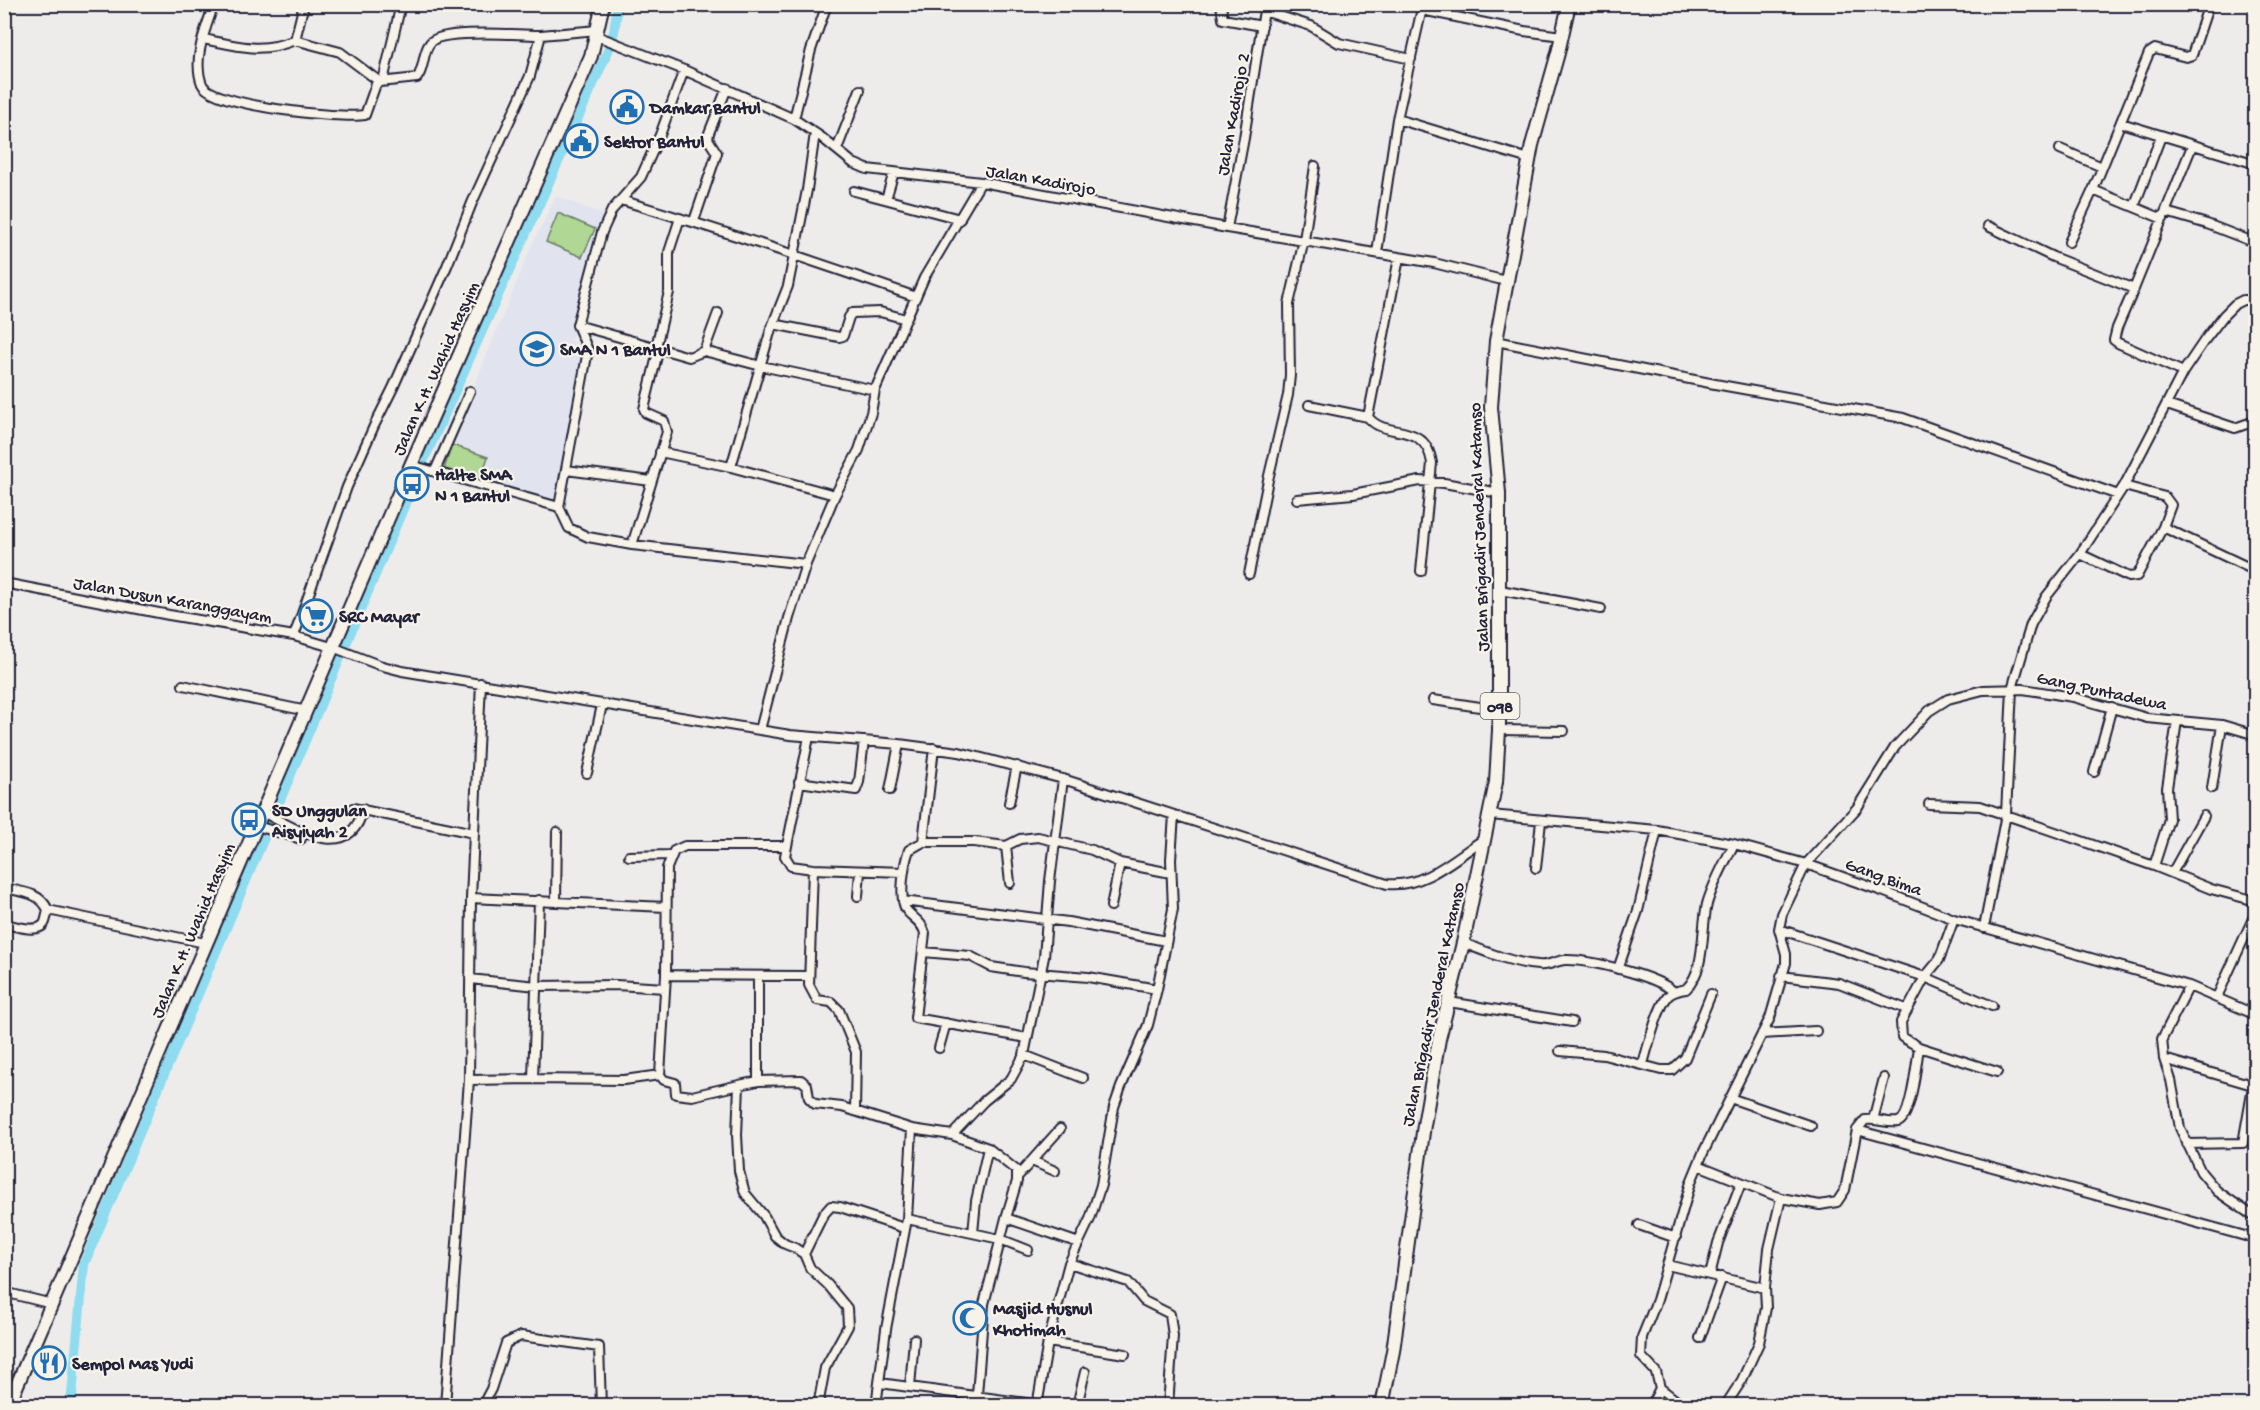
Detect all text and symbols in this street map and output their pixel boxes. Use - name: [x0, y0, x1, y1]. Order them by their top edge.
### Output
- street label: Jalan Kadirojo 2: [1213, 51, 1256, 177]
- public building icon: Damkar Bantul: [609, 89, 645, 125]
- place label: Damkar Bantul: [648, 99, 761, 120]
- public building icon: Sektor Bantul: [563, 123, 599, 159]
- place label: Sektor Bantul: [604, 133, 705, 154]
- street label: Jalan Kadirojo: [984, 161, 1097, 201]
- street label: Jalan K.H. Wahid Hasyim: [389, 279, 485, 459]
- school or university icon: SMA N 1 Bantul: [519, 331, 555, 367]
- place label: SMA N 1 Bantul: [560, 341, 671, 362]
- street label: Jalan Brigadir Jenderal Katamso: [1466, 402, 1495, 652]
- bus stop icon: Halte SMA N 1 Bantul: [394, 466, 430, 502]
- place label: Halte SMA N 1 Bantul: [435, 466, 513, 508]
- street label: Jalan Dusun Karanggayam: [72, 574, 274, 629]
- supermarket icon: SRC Mayar: [298, 598, 334, 634]
- place label: SRC Mayar: [339, 608, 421, 629]
- street label: Gang Puntadewa: [2035, 668, 2169, 717]
- road number: 098: [1480, 693, 1520, 719]
- bus stop icon: SD Unggulan Aisyiyah 2: [231, 802, 267, 838]
- place label: SD Unggulan Aisyiyah 2: [271, 802, 367, 844]
- street label: Jalan K.H. Wahid Hasyim: [148, 840, 241, 1022]
- street label: Gang Bima: [1842, 855, 1925, 902]
- street label: Jalan Brigadir Jenderal Katamso: [1398, 881, 1471, 1128]
- mosque icon: Masjid Husnul Khotimah: [952, 1300, 988, 1336]
- place label: Masjid Husnul Khotimah: [992, 1300, 1092, 1342]
- restaurant icon: Sempol Mas Yudi: [31, 1345, 67, 1381]
- place label: Sempol Mas Yudi: [72, 1355, 194, 1376]

